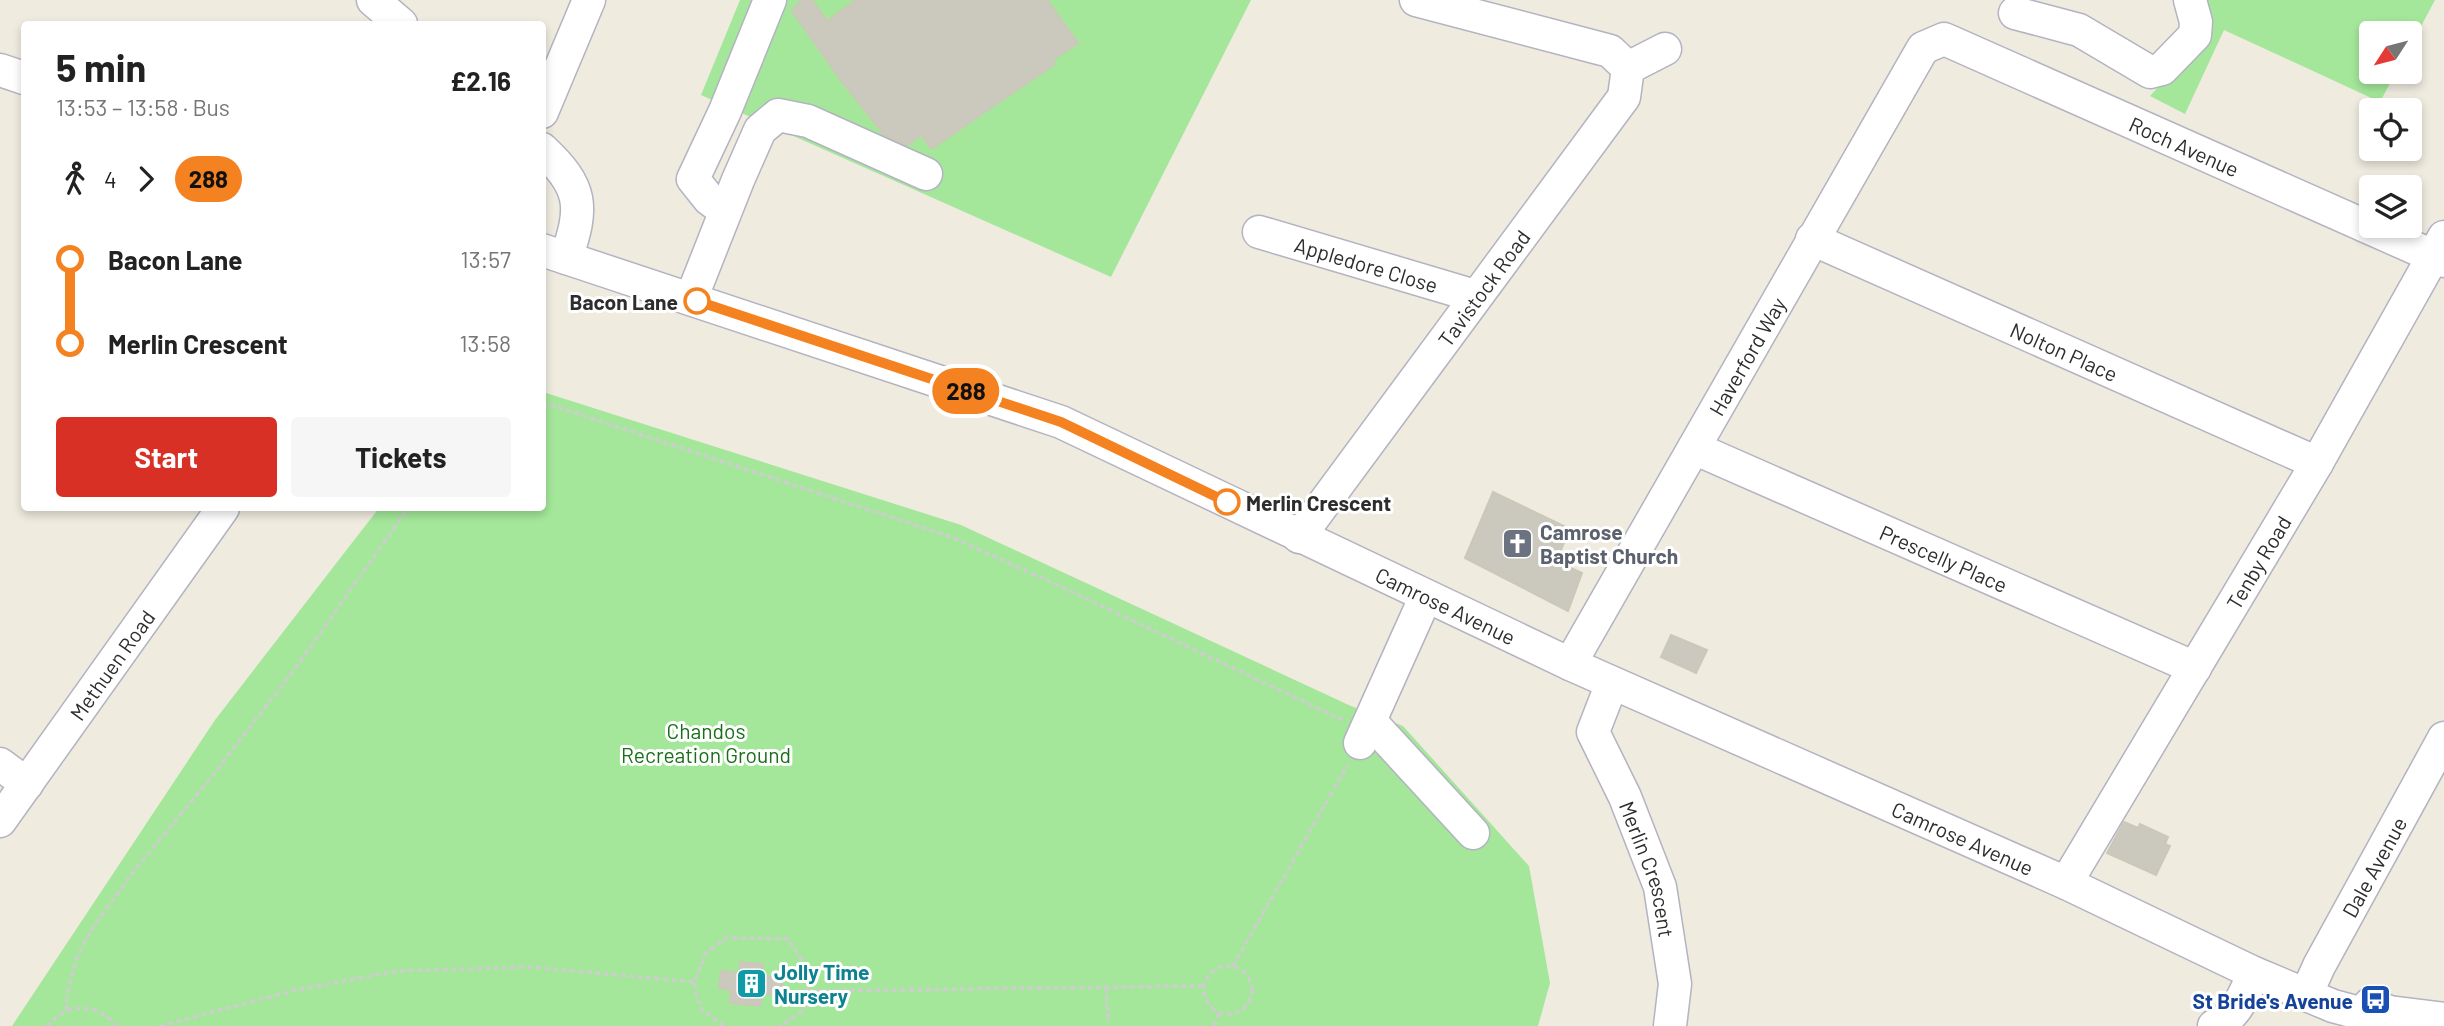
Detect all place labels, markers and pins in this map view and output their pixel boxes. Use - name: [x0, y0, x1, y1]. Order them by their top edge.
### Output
- marker: Bacon Lane: [684, 288, 710, 314]
- place label: Bacon Lane: [569, 289, 678, 314]
- marker: Merlin Crescent: [1214, 489, 1240, 515]
- place label: Merlin Crescent: [1246, 490, 1391, 515]
- place label: Camrose Baptist Church: [1540, 519, 1678, 568]
- church icon: Camrose Baptist Church: [1500, 526, 1534, 560]
- place label: Jolly Time Nursery: [774, 959, 869, 1008]
- building icon: Jolly Time Nursery: [734, 966, 768, 1000]
- bus stop icon: St Bride's Avenue: [2359, 983, 2393, 1017]
- place label: St Bride's Avenue: [2193, 988, 2353, 1013]

